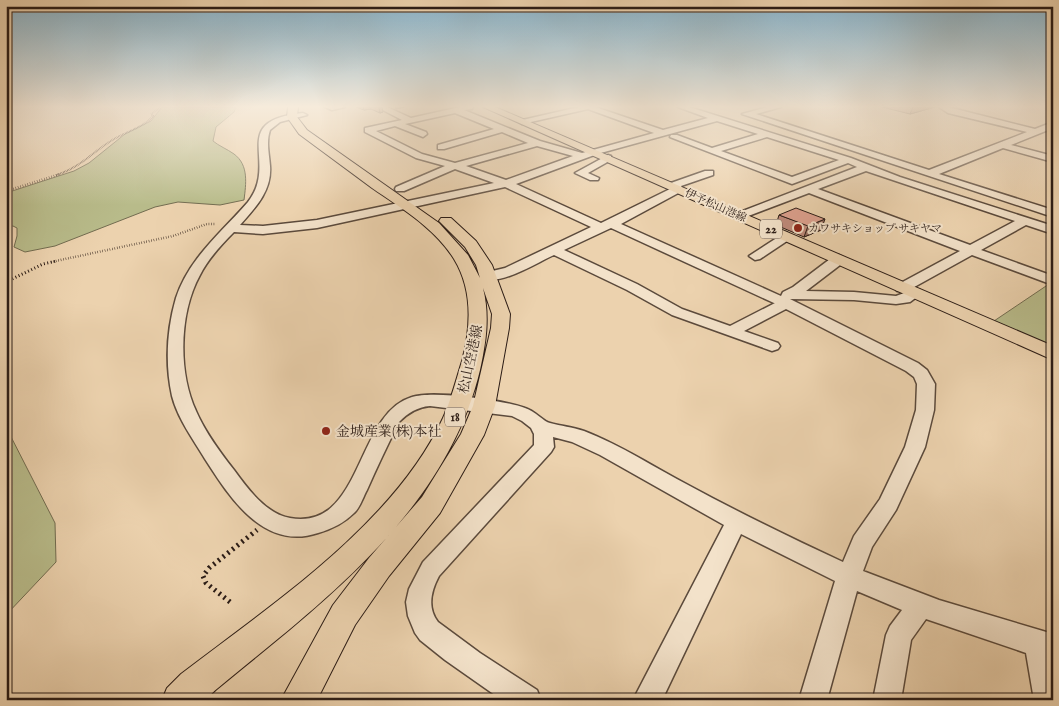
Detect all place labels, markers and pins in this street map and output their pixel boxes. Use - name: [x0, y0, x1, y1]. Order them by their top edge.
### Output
- marker: カワサキショップ サキヤマ: [792, 222, 804, 234]
- place label: カワサキショップ サキヤマ: [808, 222, 942, 236]
- place label: 金城産業(株)本社: [336, 423, 441, 441]
- marker: 金城産業(株)本社: [320, 425, 332, 437]

